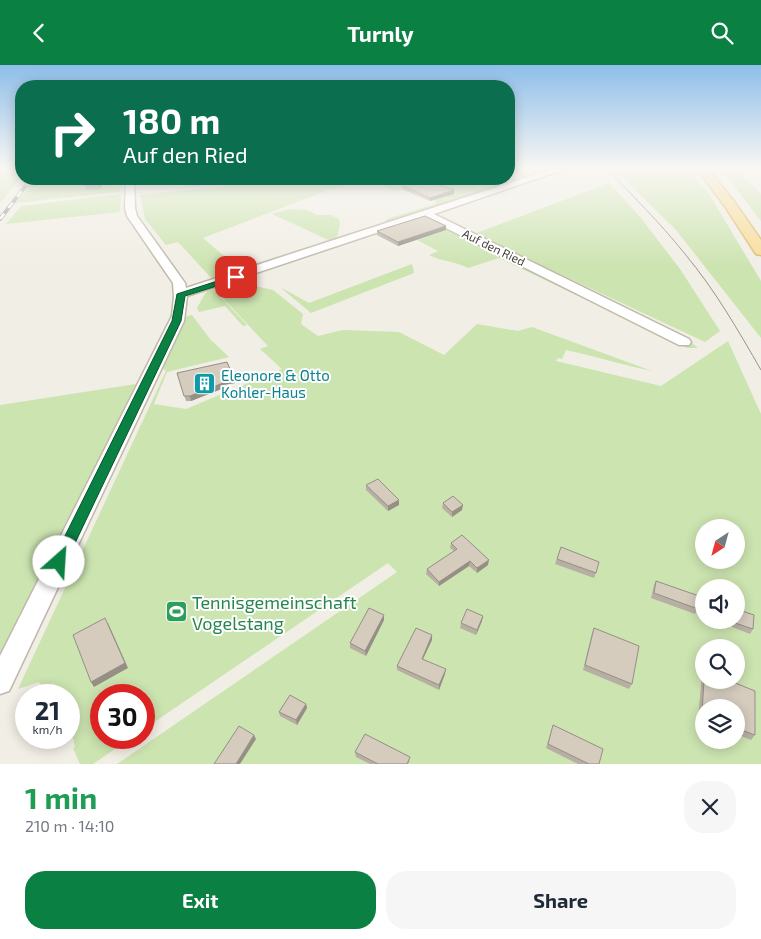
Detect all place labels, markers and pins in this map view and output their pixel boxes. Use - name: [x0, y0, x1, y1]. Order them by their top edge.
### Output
- pin: [215, 256, 257, 298]
- place label: Eleonore & Otto Kohler-Haus: [221, 366, 330, 401]
- building icon: Eleonore & Otto Kohler-Haus: [193, 372, 217, 396]
- place label: Tennisgemeinschaft Vogelstang: [192, 591, 357, 634]
- sports icon: Tennisgemeinschaft Vogelstang: [164, 600, 188, 624]

